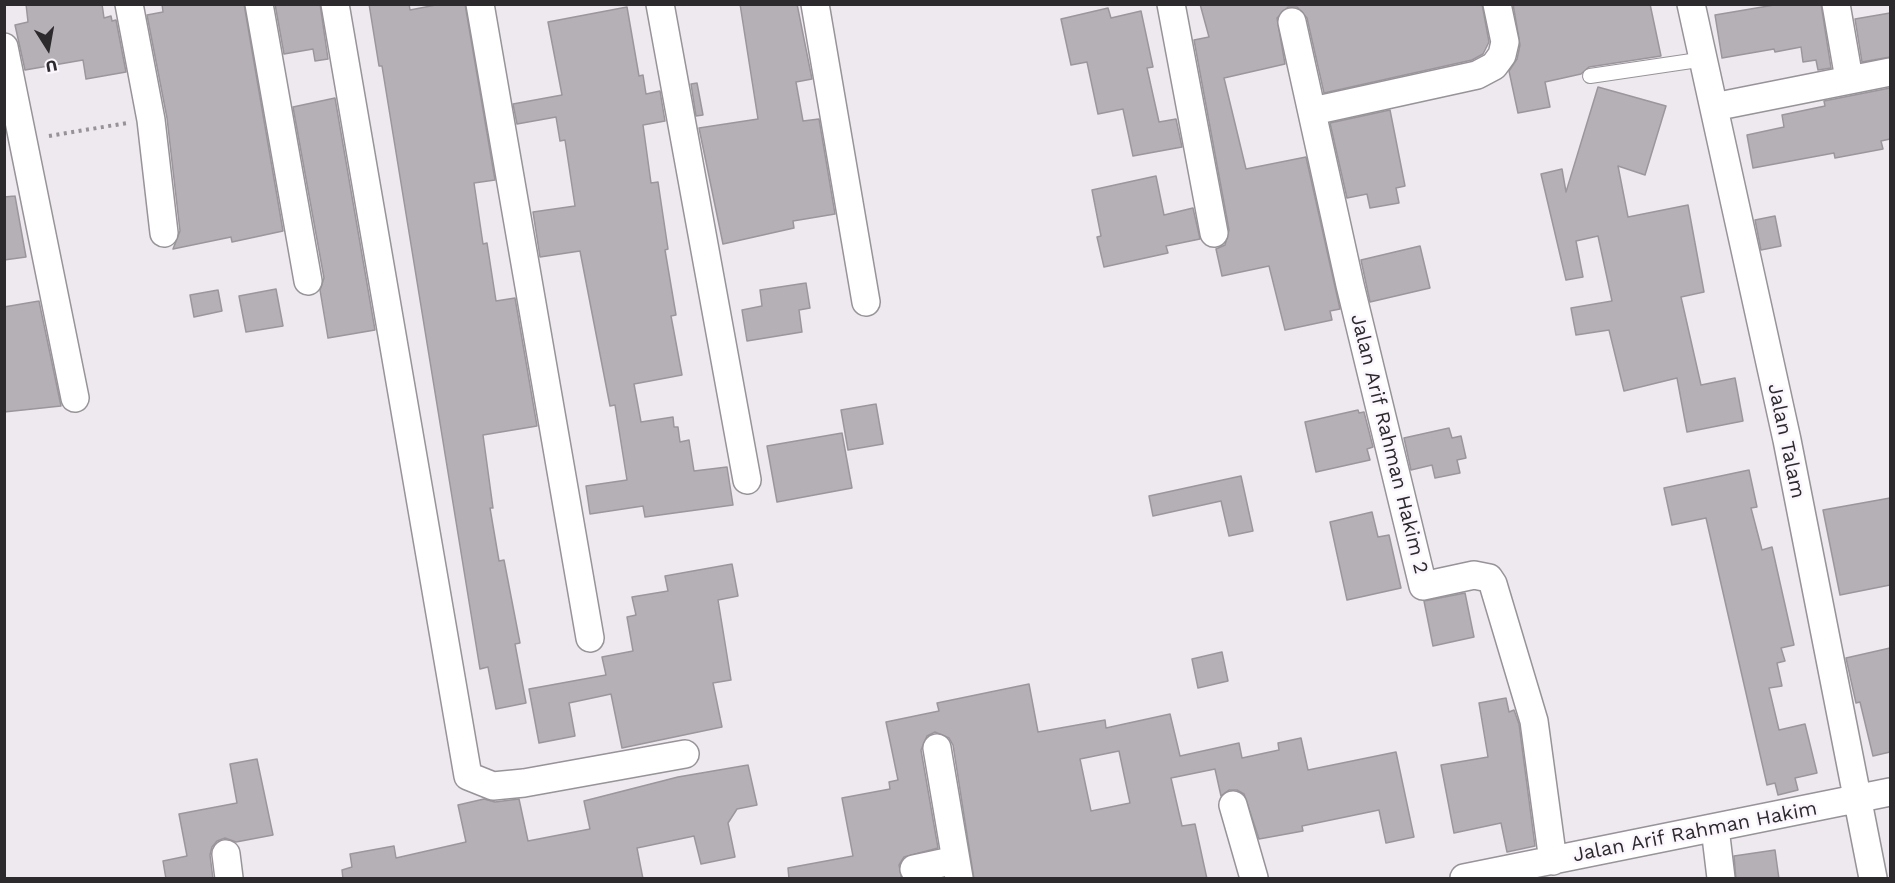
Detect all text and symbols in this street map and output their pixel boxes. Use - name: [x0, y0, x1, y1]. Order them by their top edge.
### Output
- north arrow: [18, 18, 78, 78]
- text: U: [44, 56, 59, 77]
- street label: Jalan Arif Rahman Hakim 2: [1345, 312, 1433, 576]
- street label: Jalan Talam: [1762, 381, 1810, 501]
- street label: Jalan Arif Rahman Hakim: [1571, 797, 1819, 867]

